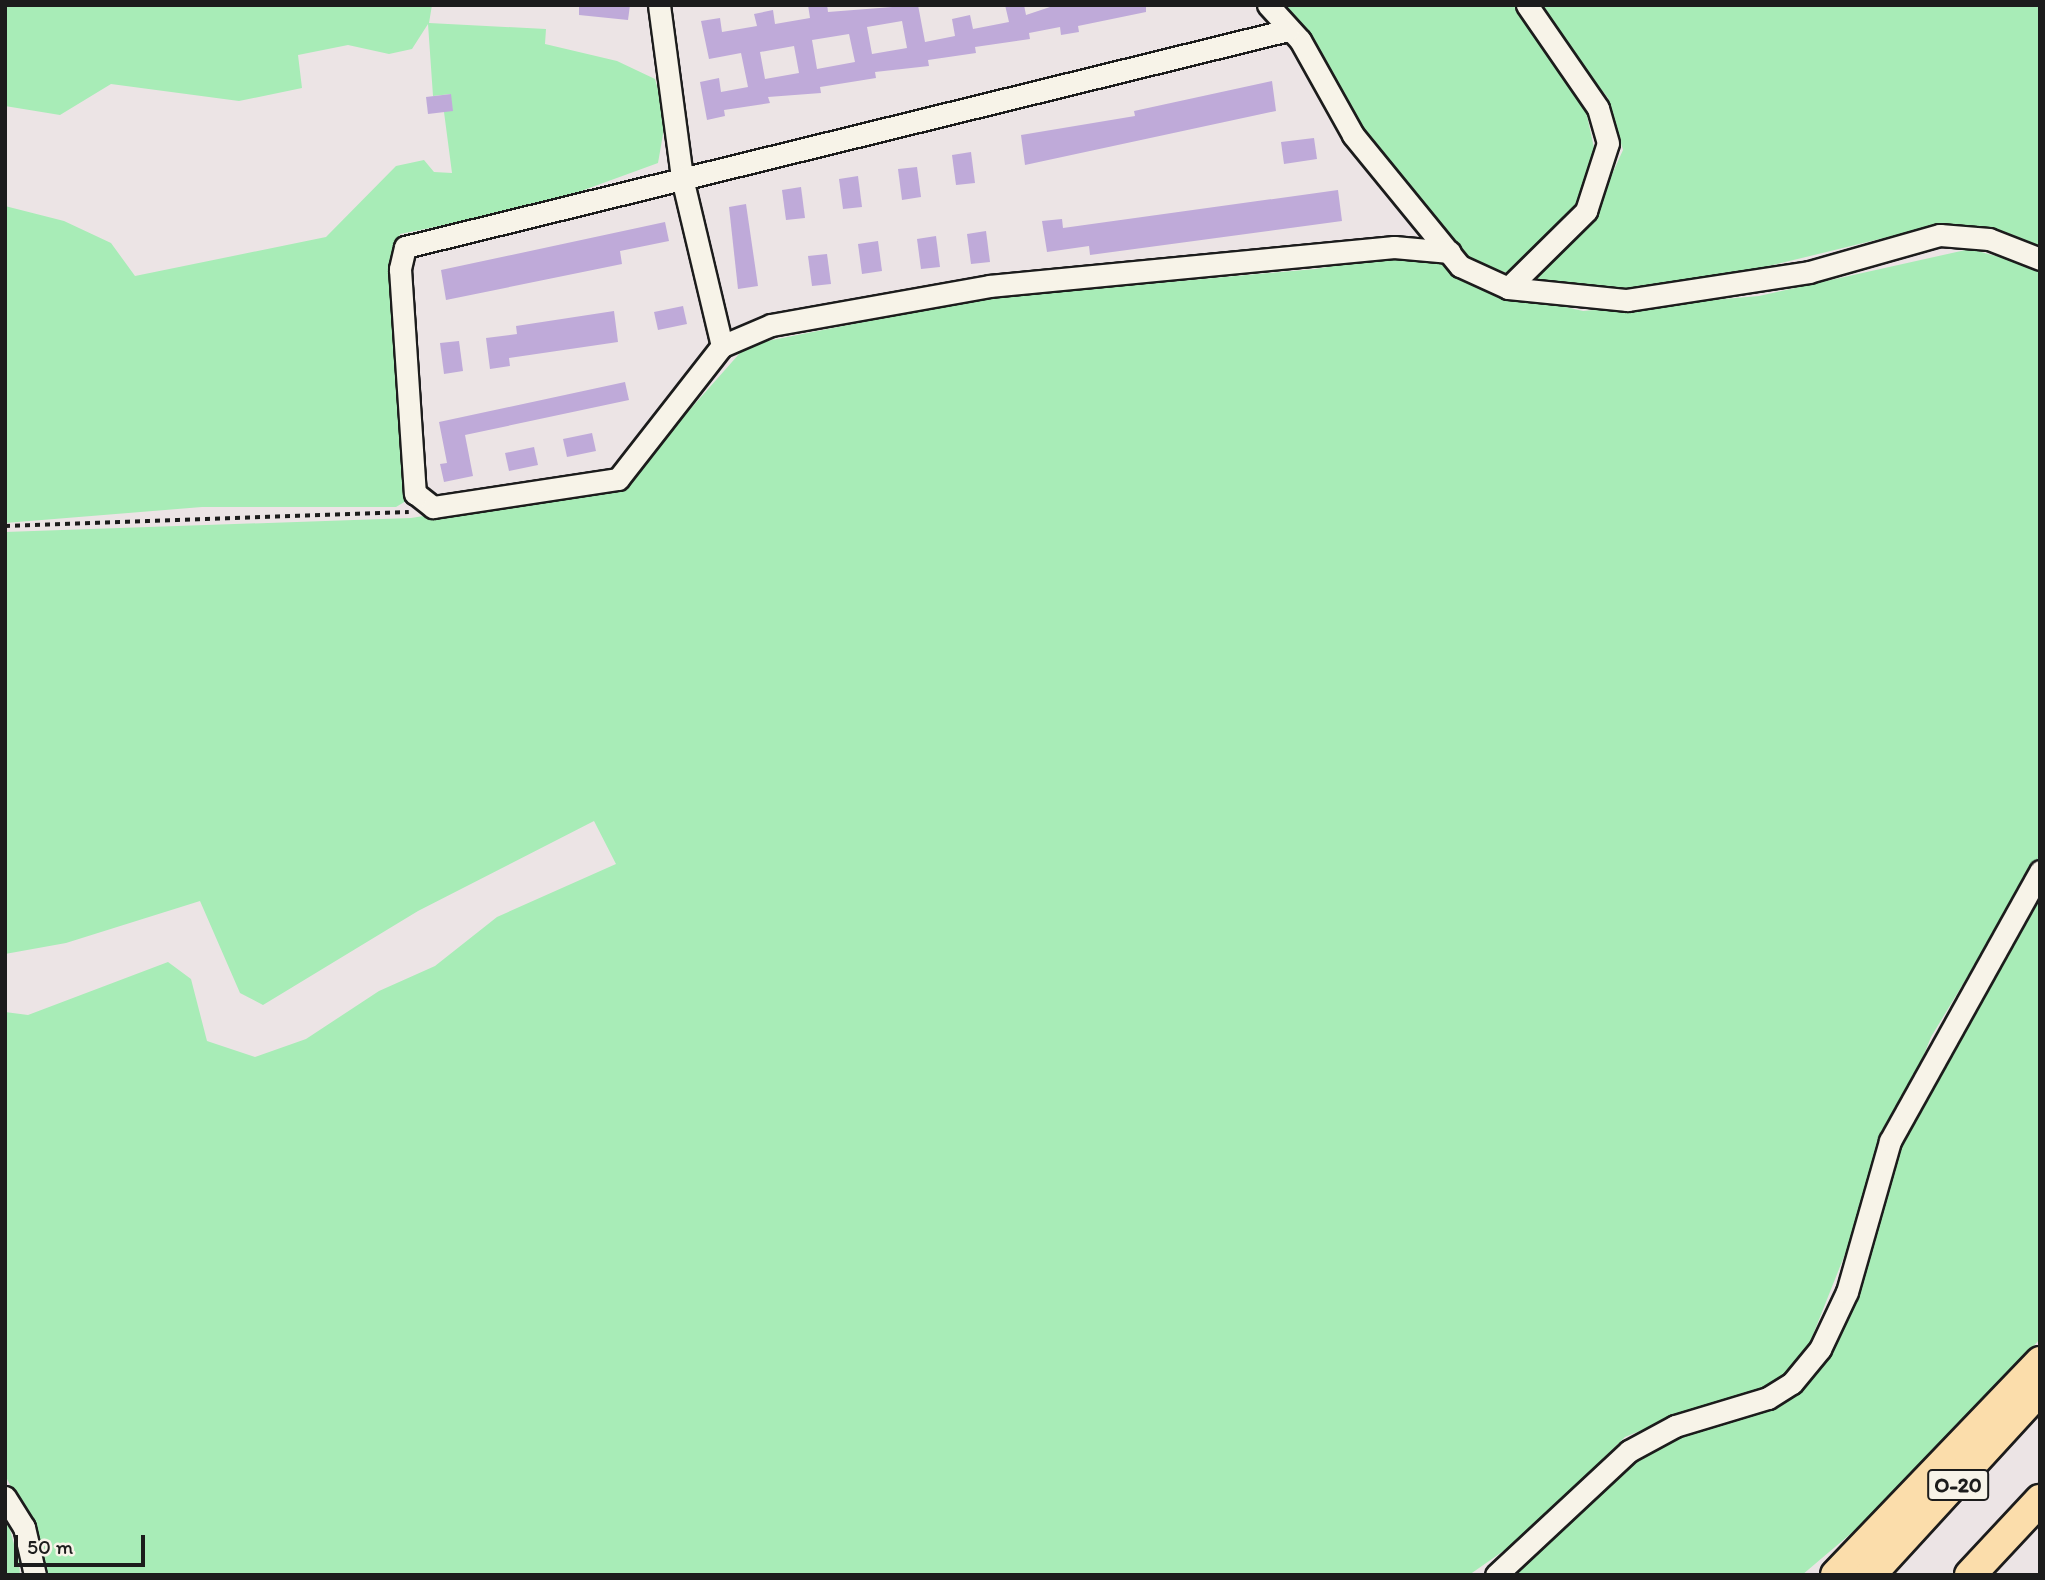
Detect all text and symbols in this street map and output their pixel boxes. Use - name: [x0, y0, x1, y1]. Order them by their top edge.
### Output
- road number: O-20: [1926, 1468, 1990, 1502]
- scale bar: [18, 1520, 149, 1564]
- text: 50 m: [27, 1534, 73, 1559]

